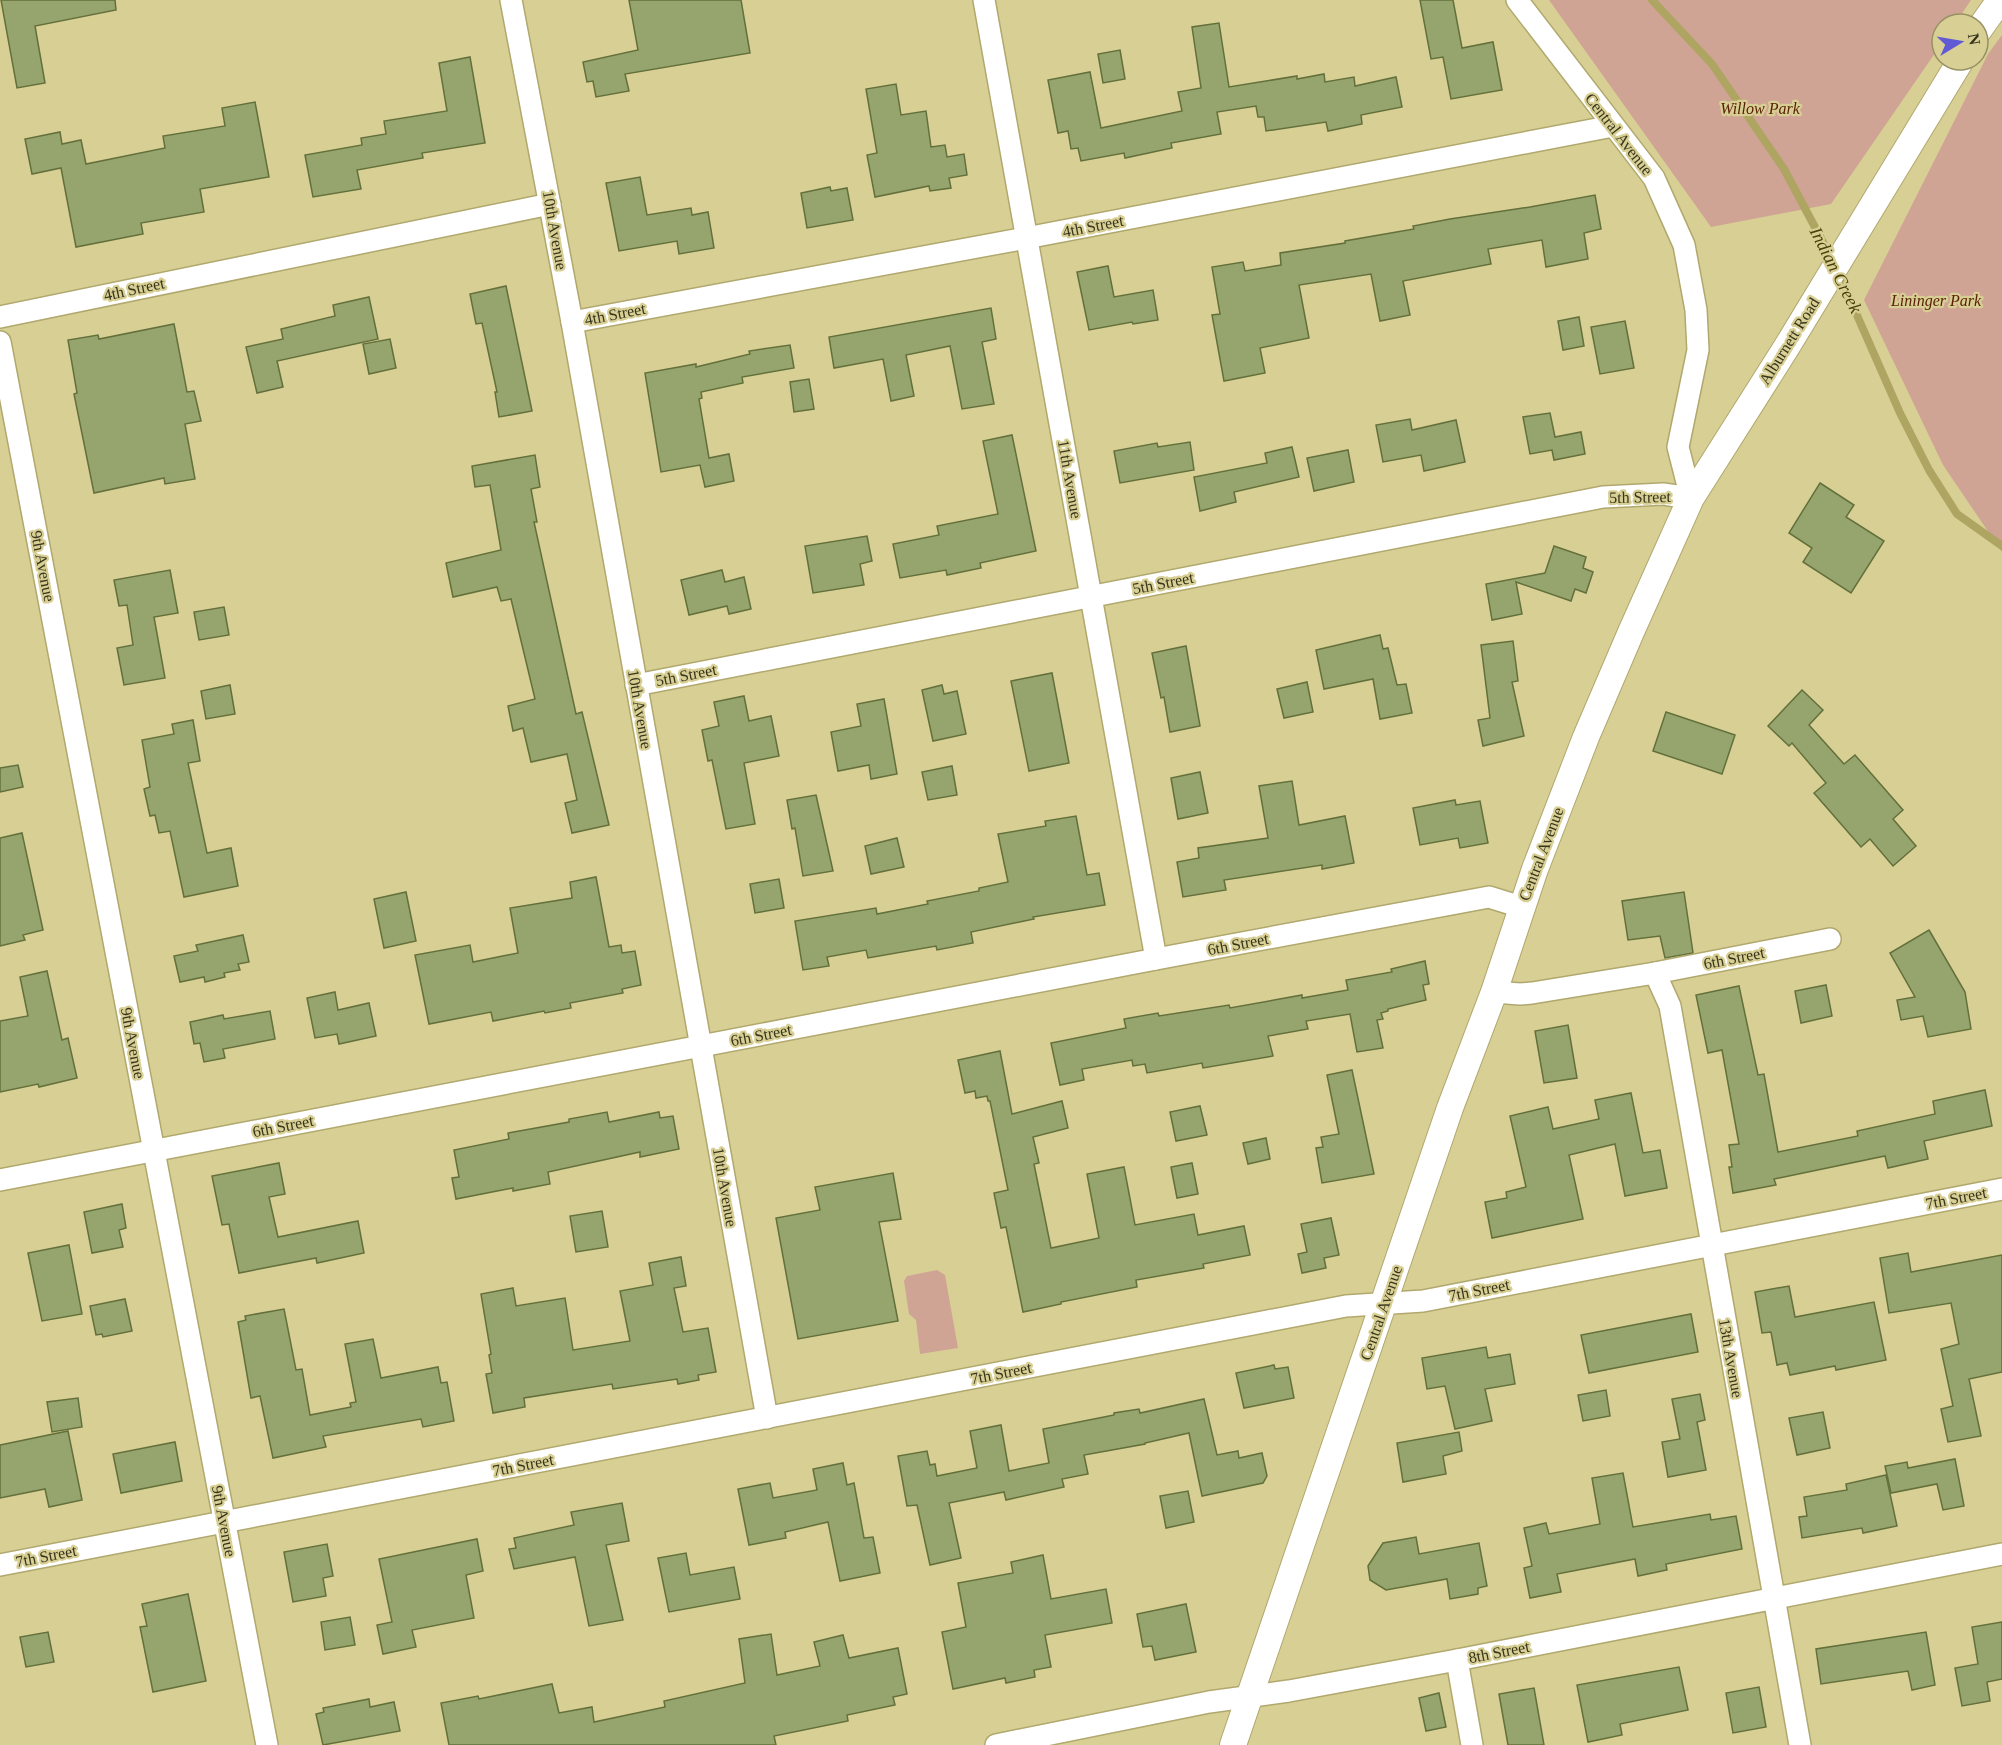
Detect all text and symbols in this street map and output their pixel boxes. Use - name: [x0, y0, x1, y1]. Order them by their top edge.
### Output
- north arrow: [1930, 12, 1990, 72]
- text: N: [1965, 32, 1984, 47]
- street label: Central Avenue: [1582, 90, 1656, 178]
- park label: Willow Park: [1720, 100, 1801, 117]
- street label: 10th Avenue: [540, 189, 570, 271]
- street label: 4th Street: [1061, 212, 1125, 240]
- water label: Indian Creek: [1805, 223, 1867, 317]
- street label: 4th Street: [102, 274, 167, 304]
- park label: Lininger Park: [1890, 292, 1982, 310]
- street label: Alburnett Road: [1756, 294, 1822, 388]
- street label: 4th Street: [583, 300, 647, 328]
- street label: 11th Avenue: [1055, 438, 1085, 520]
- street label: 5th Street: [1609, 488, 1672, 506]
- street label: 9th Avenue: [28, 529, 58, 603]
- street label: 5th Street: [1131, 569, 1195, 597]
- street label: 5th Street: [654, 661, 718, 689]
- street label: 10th Avenue: [625, 668, 655, 750]
- street label: Central Avenue: [1515, 805, 1567, 903]
- street label: 6th Street: [1206, 930, 1270, 958]
- street label: 6th Street: [1702, 944, 1766, 972]
- street label: 9th Avenue: [118, 1006, 148, 1080]
- street label: 6th Street: [729, 1021, 793, 1049]
- street label: 6th Street: [251, 1112, 315, 1140]
- street label: 10th Avenue: [710, 1146, 740, 1228]
- street label: 7th Street: [1924, 1184, 1988, 1212]
- street label: Central Avenue: [1357, 1264, 1405, 1362]
- street label: 7th Street: [1447, 1276, 1511, 1304]
- street label: 13th Avenue: [1716, 1317, 1746, 1399]
- street label: 7th Street: [969, 1359, 1033, 1387]
- street label: 7th Street: [491, 1451, 555, 1479]
- street label: 9th Avenue: [209, 1484, 239, 1558]
- street label: 7th Street: [14, 1542, 78, 1570]
- street label: 8th Street: [1467, 1638, 1531, 1666]

